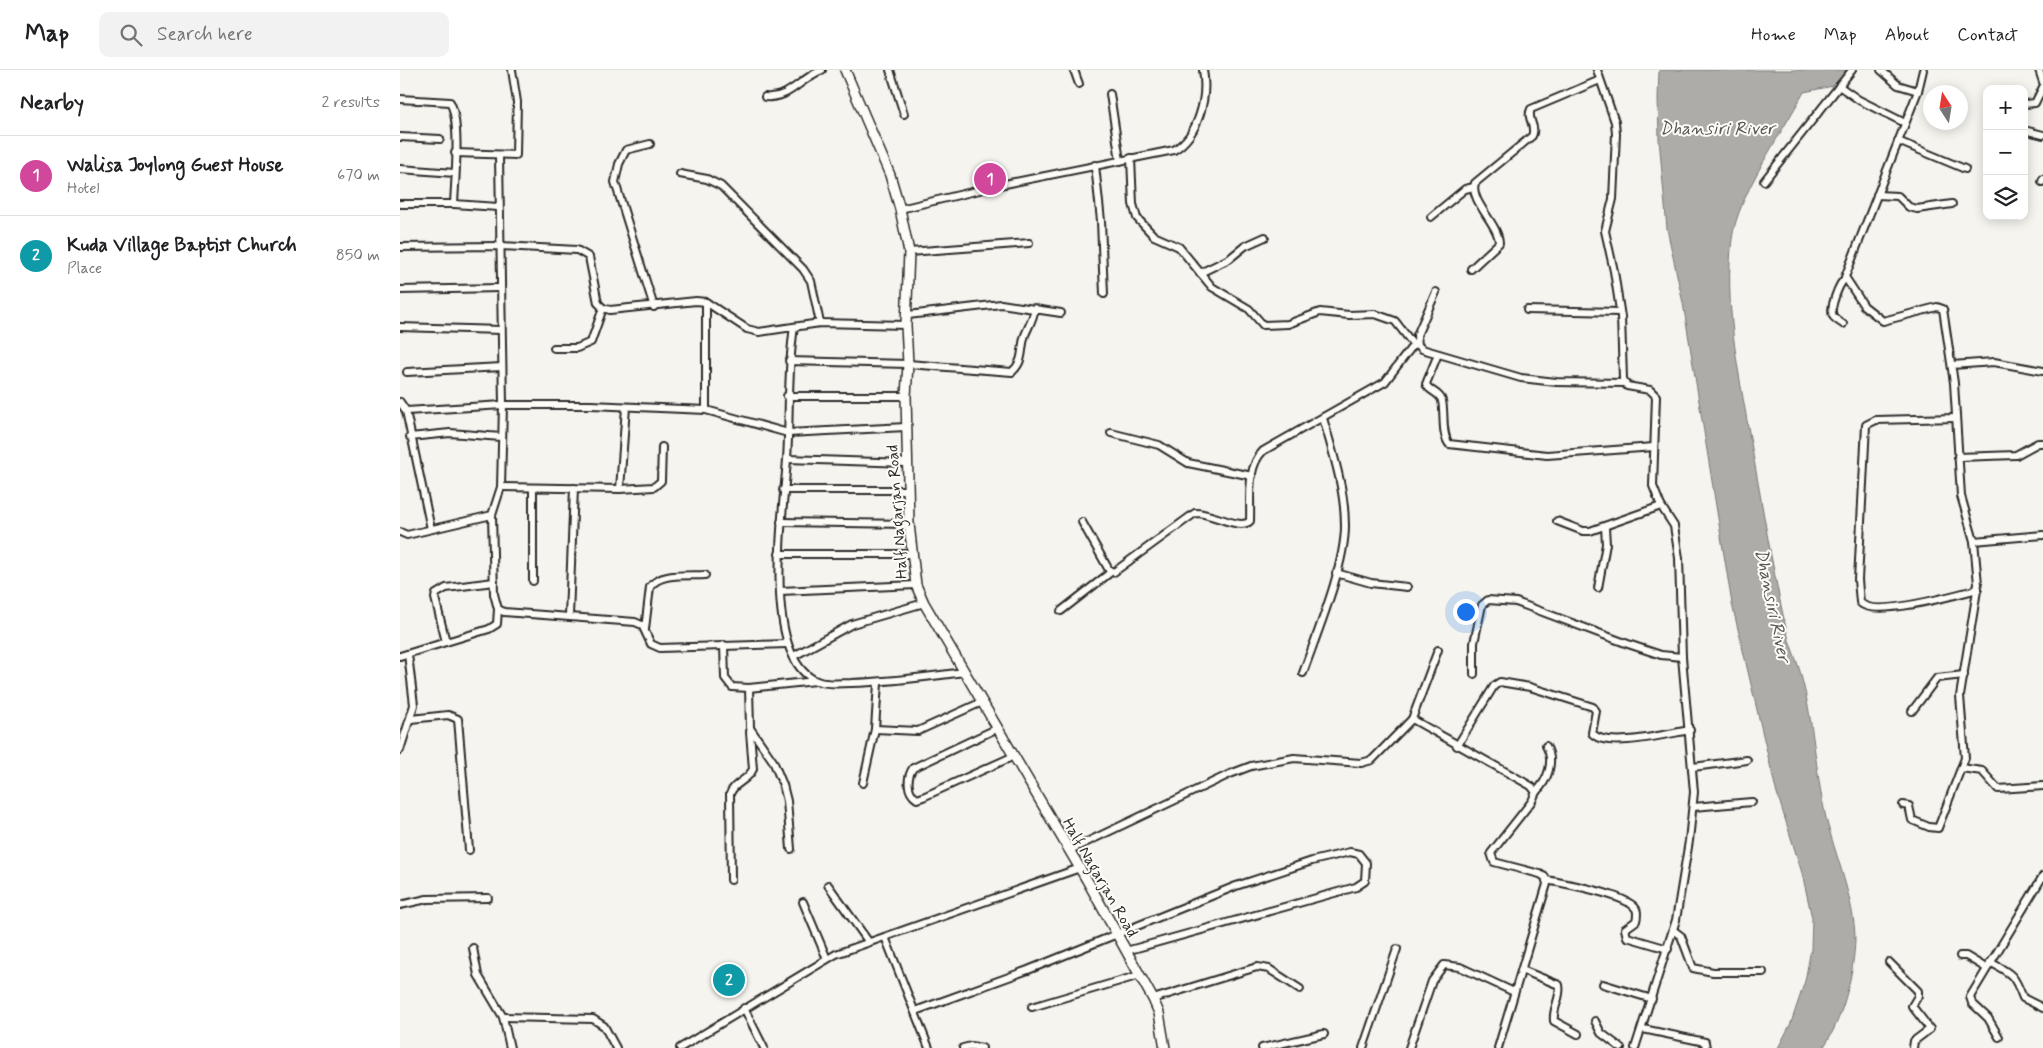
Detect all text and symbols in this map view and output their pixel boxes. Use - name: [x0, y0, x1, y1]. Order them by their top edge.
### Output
- search box: [99, 12, 449, 57]
- text: Map: [25, 19, 69, 50]
- icon: search: [117, 21, 145, 49]
- text: Search here: [157, 22, 253, 47]
- text: Home: [1751, 23, 1796, 47]
- text: Map: [1824, 23, 1857, 47]
- text: About: [1885, 23, 1929, 47]
- text: Contact: [1957, 23, 2018, 47]
- north arrow: [1923, 85, 1968, 130]
- map controls: [1983, 85, 2028, 220]
- button: +: [1983, 85, 2028, 130]
- text: Nearby: [20, 89, 84, 117]
- text: 2 results: [322, 92, 380, 113]
- water label: Dhansiri River: [1659, 117, 1777, 141]
- button: −: [1983, 130, 2028, 175]
- text: Walisa Joylong Guest House: [67, 153, 283, 178]
- pin: 1: [974, 160, 1006, 198]
- text: 1: [32, 165, 40, 186]
- text: 670 m: [337, 165, 380, 186]
- button: layers: [1983, 175, 2028, 220]
- text: Hotel: [67, 178, 100, 199]
- text: Kuda Village Baptist Church: [67, 233, 297, 258]
- text: 2: [32, 245, 40, 266]
- text: 850 m: [336, 245, 380, 266]
- text: Place: [67, 258, 102, 279]
- street label: Half Nagarjan Road: [882, 444, 914, 580]
- water label: Dhansiri River: [1748, 546, 1796, 666]
- your location: [1453, 599, 1479, 625]
- street label: Half Nagarjan Road: [1056, 814, 1142, 942]
- pin: 2: [713, 961, 745, 999]

